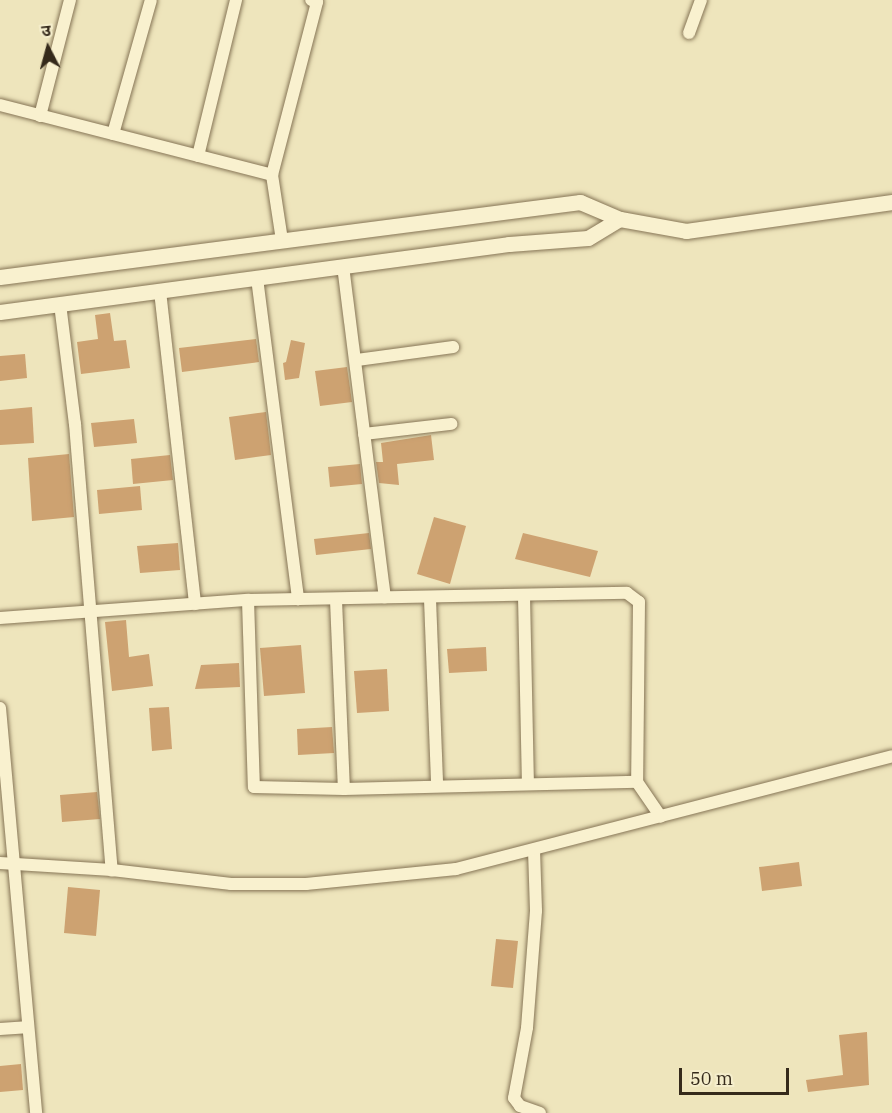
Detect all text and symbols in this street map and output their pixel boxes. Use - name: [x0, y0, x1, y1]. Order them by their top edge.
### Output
- north arrow: [18, 18, 78, 78]
- text: उ: [40, 20, 52, 41]
- scale bar: [682, 1056, 792, 1094]
- text: 50 m: [690, 1067, 733, 1090]

